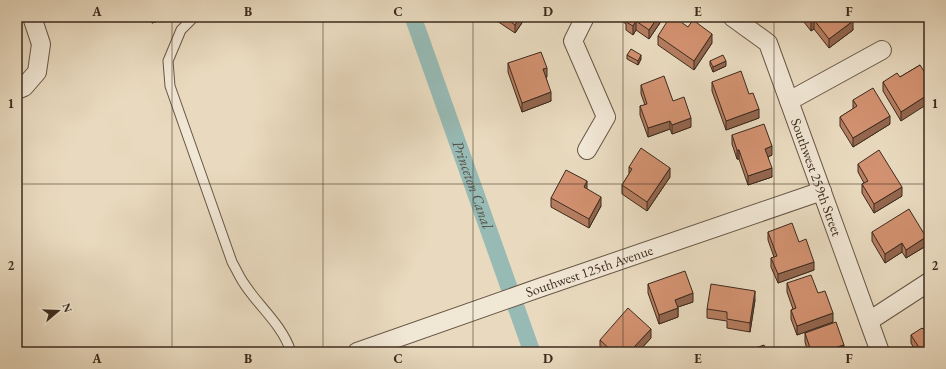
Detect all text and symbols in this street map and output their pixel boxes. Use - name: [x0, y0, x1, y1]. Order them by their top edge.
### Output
- text: A: [91, 3, 102, 20]
- text: B: [244, 3, 252, 20]
- text: C: [393, 3, 403, 20]
- text: D: [543, 3, 553, 20]
- text: E: [694, 3, 702, 20]
- text: F: [845, 3, 853, 20]
- text: 1: [8, 95, 15, 112]
- text: 1: [932, 95, 939, 112]
- street label: Southwest 259th Street: [787, 116, 846, 239]
- water label: Princeton Canal: [449, 138, 498, 232]
- street label: Southwest 125th Avenue: [523, 240, 656, 301]
- text: 2: [8, 257, 15, 274]
- text: 2: [932, 257, 939, 274]
- north arrow: [38, 291, 78, 331]
- text: N: [59, 301, 76, 314]
- text: A: [91, 350, 102, 367]
- text: B: [244, 350, 252, 367]
- text: C: [393, 350, 403, 367]
- text: D: [543, 350, 553, 367]
- text: E: [694, 350, 702, 367]
- text: F: [845, 350, 853, 367]

